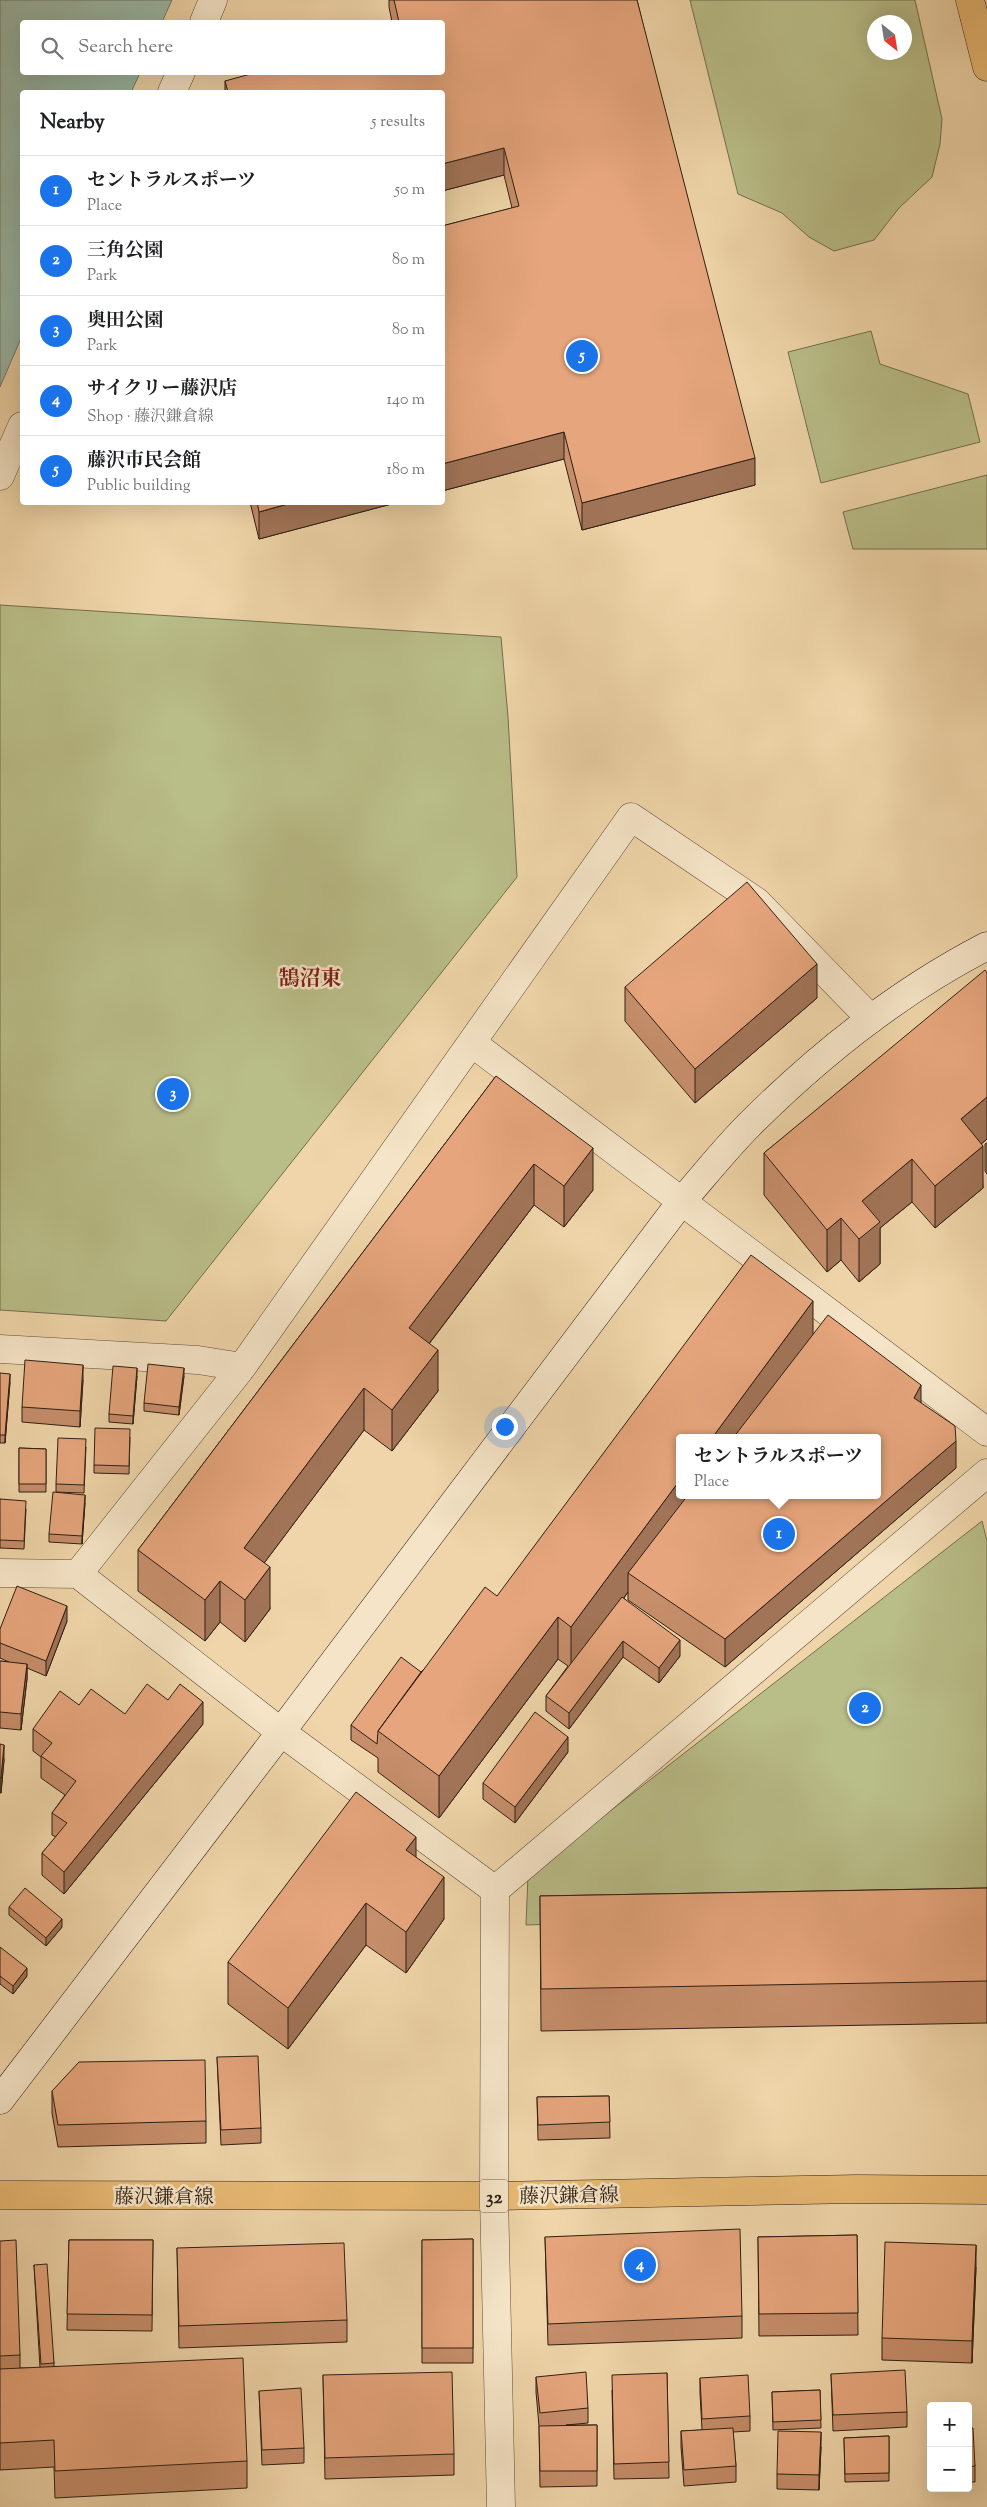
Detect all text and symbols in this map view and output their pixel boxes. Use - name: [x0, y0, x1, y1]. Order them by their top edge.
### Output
- north arrow: [867, 15, 912, 60]
- search box: [20, 20, 445, 75]
- icon: search: [38, 34, 66, 62]
- text: Search here: [78, 34, 173, 61]
- text: Nearby: [40, 108, 105, 138]
- text: 5 results: [371, 111, 425, 134]
- text: セントラルスポーツ: [87, 168, 256, 195]
- text: 1: [53, 179, 59, 202]
- text: 50 m: [394, 179, 425, 202]
- text: Place: [87, 195, 122, 218]
- text: 三角公園: [87, 238, 163, 265]
- text: 2: [52, 249, 60, 272]
- text: 80 m: [392, 249, 425, 272]
- text: Park: [87, 265, 118, 288]
- text: 奥田公園: [87, 308, 163, 335]
- text: 3: [53, 319, 59, 342]
- text: 80 m: [392, 319, 425, 342]
- text: Park: [87, 335, 118, 358]
- pin: 5: [566, 337, 598, 375]
- text: サイクリー藤沢店: [87, 376, 237, 403]
- text: 4: [52, 389, 60, 412]
- text: 140 m: [387, 389, 425, 412]
- text: Shop · 藤沢鎌倉線: [87, 406, 214, 429]
- text: 藤沢市民会館: [87, 448, 201, 475]
- text: 5: [53, 459, 59, 482]
- text: 180 m: [386, 459, 425, 482]
- text: Public building: [87, 475, 191, 498]
- district label: 鵠沼東: [279, 965, 342, 995]
- pin: 3: [157, 1075, 189, 1113]
- your location: [492, 1414, 518, 1440]
- popup: [676, 1434, 881, 1499]
- text: セントラルスポーツ: [694, 1444, 863, 1471]
- text: Place: [694, 1471, 729, 1494]
- pin: 1: [763, 1515, 795, 1553]
- pin: 2: [849, 1689, 881, 1727]
- road number: 32: [480, 2180, 508, 2212]
- street label: 藤沢鎌倉線: [519, 2182, 619, 2213]
- street label: 藤沢鎌倉線: [114, 2184, 214, 2213]
- pin: 4: [624, 2246, 656, 2284]
- map controls: [927, 2402, 972, 2492]
- button: +: [927, 2402, 972, 2447]
- button: −: [927, 2447, 972, 2492]

